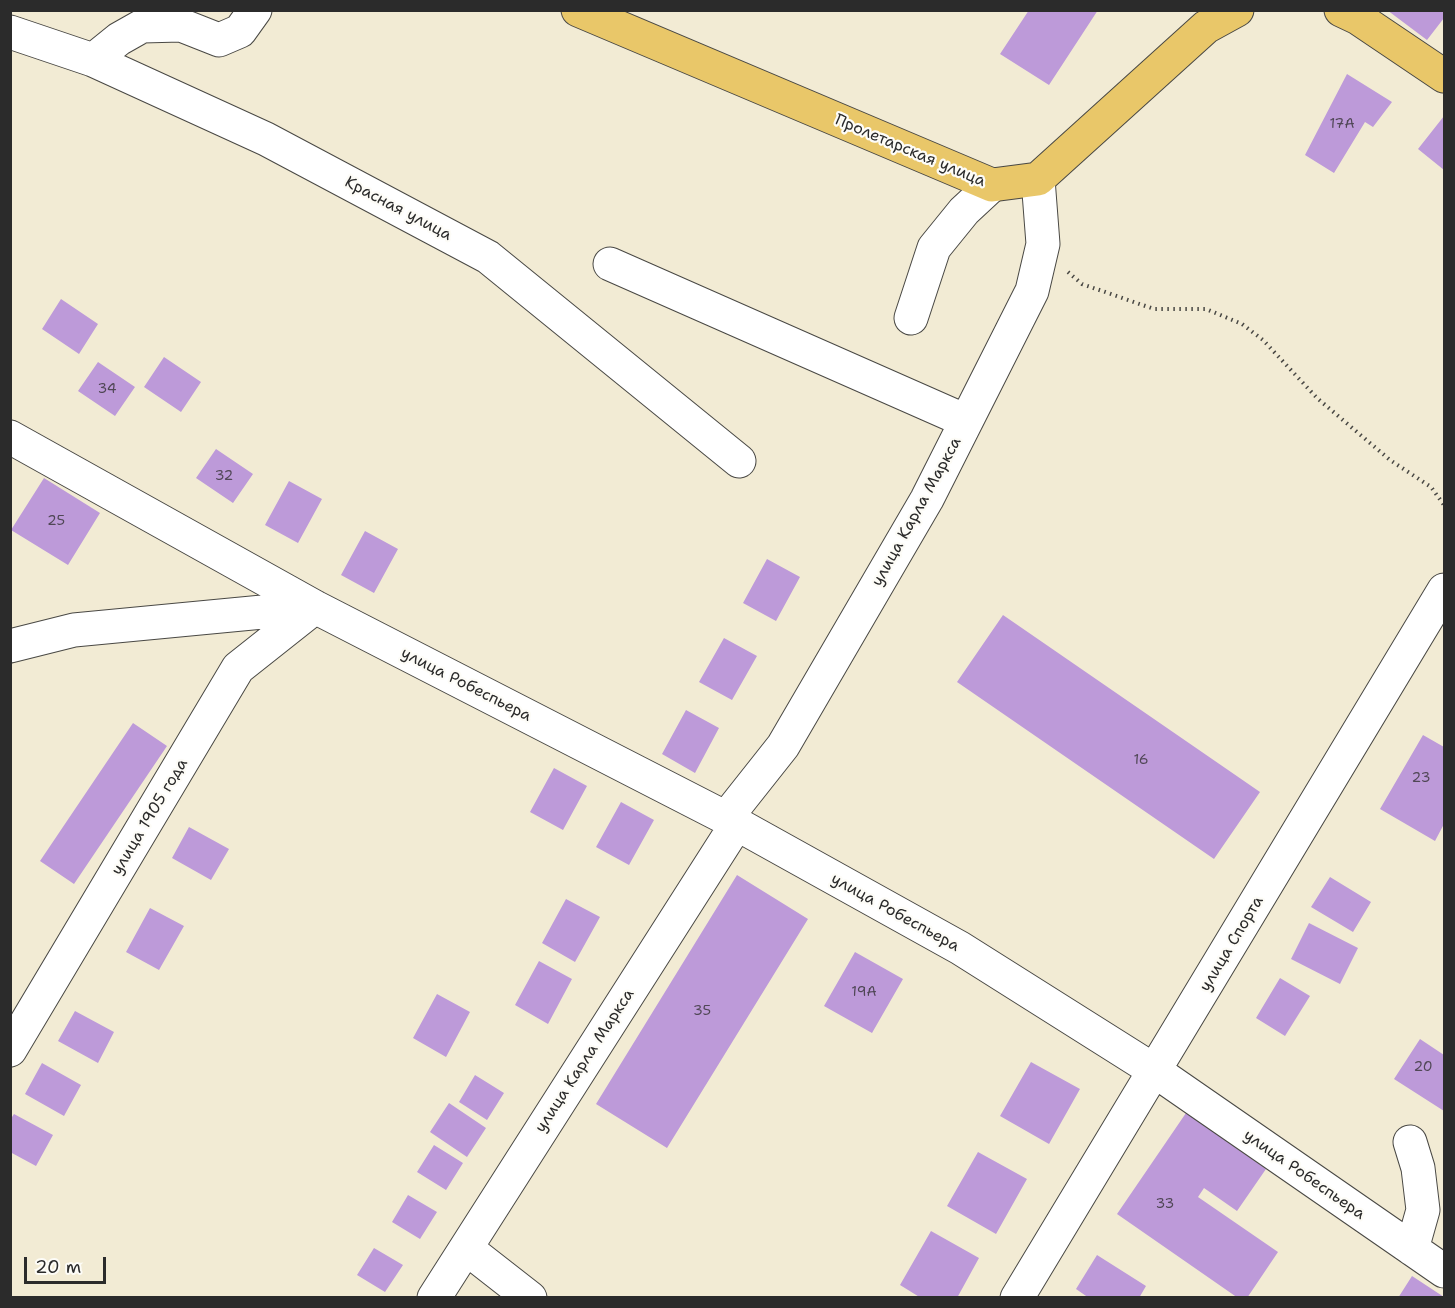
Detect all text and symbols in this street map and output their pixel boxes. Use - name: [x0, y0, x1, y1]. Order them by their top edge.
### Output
- street label: Пролетарская улица: [832, 111, 988, 191]
- house number: 17А: [1329, 116, 1355, 132]
- street label: Красная улица: [341, 173, 455, 245]
- house number: 34: [97, 381, 117, 397]
- street label: улица Карла Маркса: [868, 434, 966, 590]
- house number: 32: [215, 468, 233, 484]
- house number: 25: [47, 513, 65, 529]
- street label: улица Робеспьера: [398, 644, 534, 726]
- house number: 16: [1133, 752, 1149, 768]
- street label: улица 1905 года: [108, 755, 192, 879]
- house number: 23: [1412, 770, 1430, 786]
- street label: улица Робеспьера: [827, 870, 963, 956]
- street label: улица Спорта: [1196, 893, 1268, 995]
- house number: 19А: [851, 984, 877, 1000]
- street label: улица Карла Маркса: [531, 986, 639, 1136]
- house number: 35: [693, 1003, 711, 1019]
- house number: 20: [1413, 1059, 1433, 1075]
- street label: улица Робеспьера: [1240, 1126, 1368, 1224]
- house number: 33: [1156, 1196, 1174, 1212]
- scale bar: [27, 1245, 110, 1283]
- text: 20 m: [35, 1255, 81, 1279]

